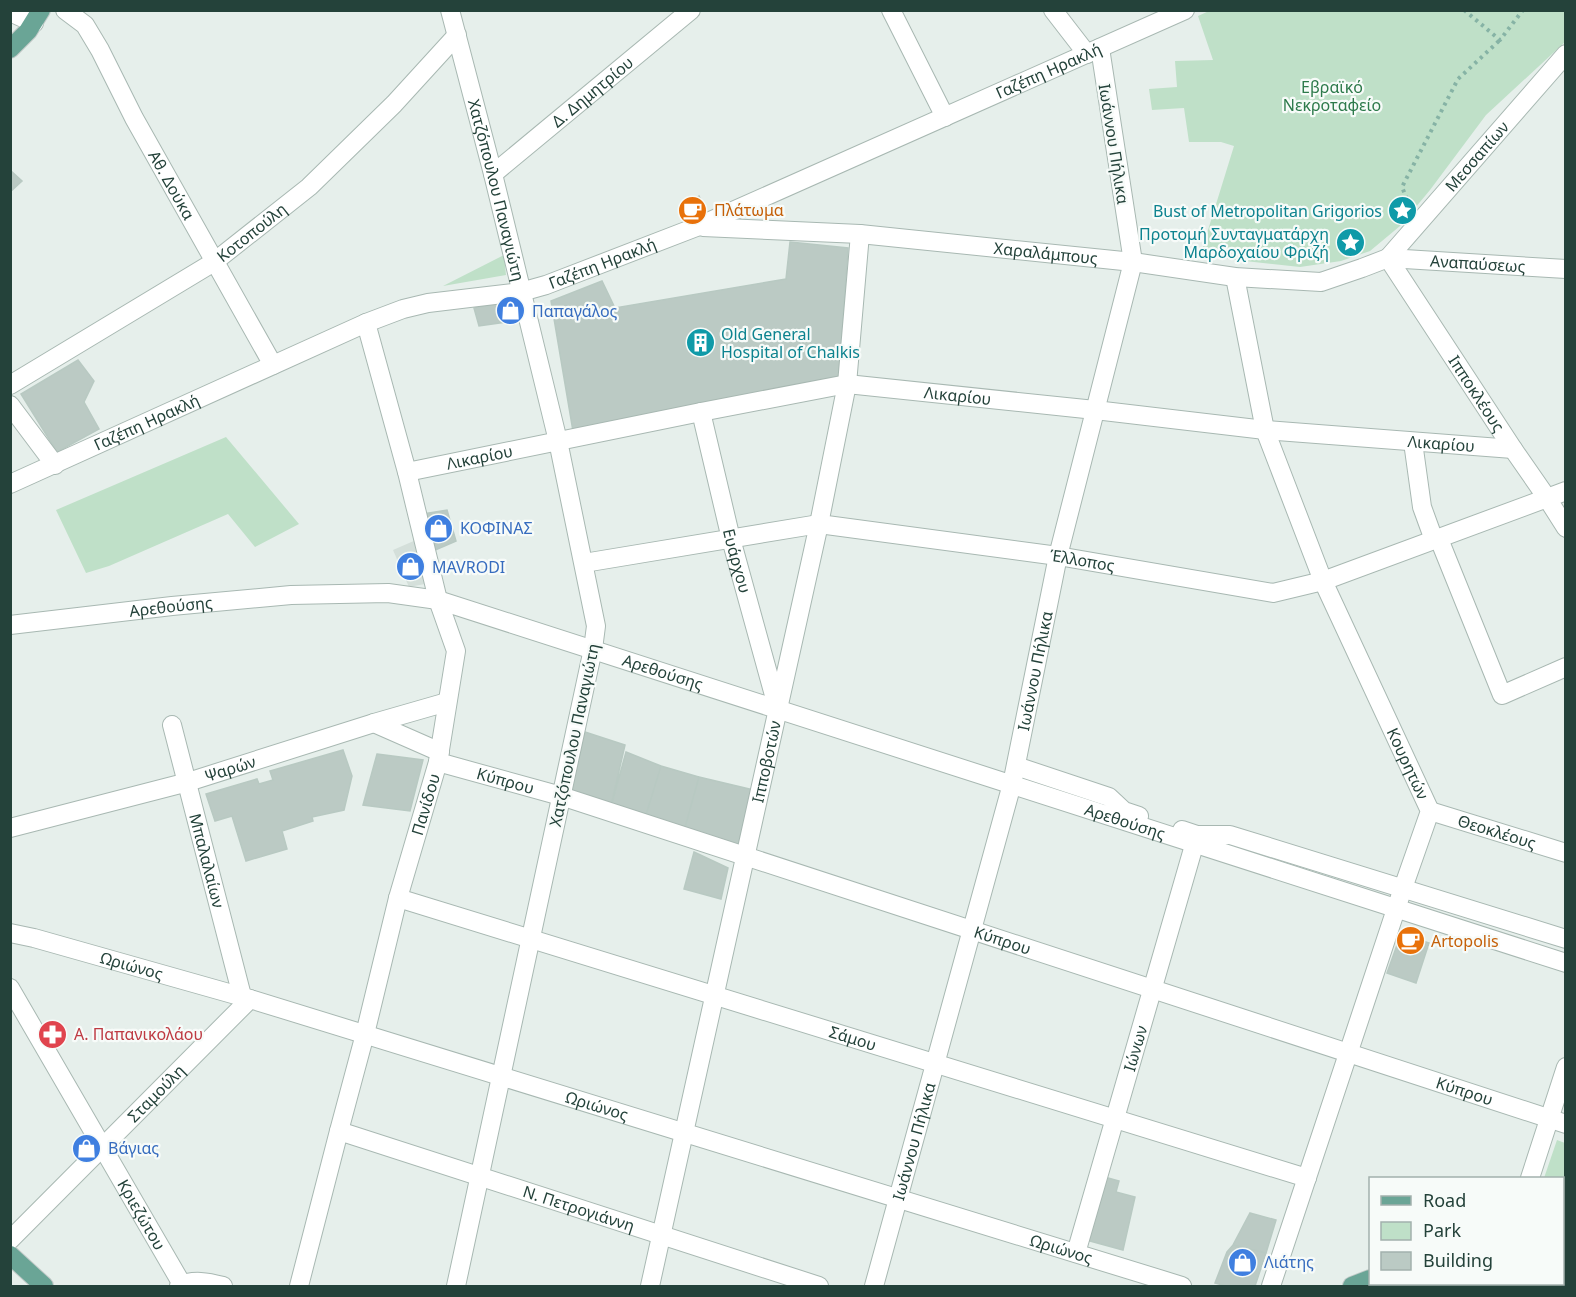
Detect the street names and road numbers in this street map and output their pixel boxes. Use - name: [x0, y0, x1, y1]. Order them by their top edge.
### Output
- street label: Γαζέπη Ηρακλή: [992, 38, 1105, 104]
- street label: Δ. Δημητρίου: [547, 51, 638, 132]
- street label: Ιωάννου Πήλικα: [1094, 82, 1134, 206]
- street label: Χατζόπουλου Παναγιώτη: [463, 97, 530, 283]
- street label: Μεσσαπίων: [1440, 116, 1514, 196]
- street label: Αθ. Δούκα: [143, 146, 200, 224]
- street label: Κοτοπούλη: [212, 198, 291, 267]
- street label: Γαζέπη Ηρακλή: [545, 233, 659, 294]
- street label: Χαραλάμπους: [993, 237, 1099, 269]
- street label: Αναπαύσεως: [1430, 250, 1526, 277]
- street label: Ιπποκλέους: [1444, 351, 1510, 436]
- street label: Λικαρίου: [923, 381, 992, 410]
- street label: Γαζέπη Ηρακλή: [90, 389, 203, 456]
- street label: Λικαρίου: [1407, 430, 1476, 457]
- street label: Λικαρίου: [444, 440, 515, 475]
- street label: Ευάρχου: [718, 526, 756, 595]
- street label: Έλλοπος: [1049, 544, 1117, 577]
- street label: Αρεθούσης: [128, 591, 214, 622]
- street label: Ιωάννου Πήλικα: [1012, 609, 1058, 733]
- street label: Χατζόπουλου Παναγιώτη: [544, 641, 604, 829]
- street label: Αρεθούσης: [620, 649, 706, 695]
- street label: Ιπποβοτών: [746, 719, 786, 805]
- street label: Κουρητών: [1382, 724, 1434, 803]
- street label: Ψαρών: [202, 750, 259, 787]
- street label: Κύπρου: [474, 762, 537, 799]
- street label: Πανίδου: [406, 771, 445, 838]
- street label: Αρεθούσης: [1082, 798, 1168, 845]
- street label: Θεοκλέους: [1455, 809, 1539, 854]
- street label: Μπαλαλαίων: [184, 811, 230, 910]
- street label: Κύπρου: [971, 921, 1034, 960]
- street label: Ωριώνος: [98, 946, 166, 985]
- street label: Σάμου: [827, 1021, 879, 1056]
- street label: Ιώνων: [1118, 1023, 1152, 1074]
- street label: Σταμούλη: [122, 1060, 190, 1127]
- street label: Κύπρου: [1433, 1071, 1496, 1110]
- street label: Ιωάννου Πήλικα: [887, 1080, 940, 1203]
- street label: Ωριώνος: [563, 1086, 631, 1126]
- street label: Κριεζώτου: [112, 1175, 171, 1254]
- street label: Ν. Πετρογιάννη: [520, 1180, 637, 1237]
- street label: Ωριώνος: [1028, 1229, 1096, 1269]

